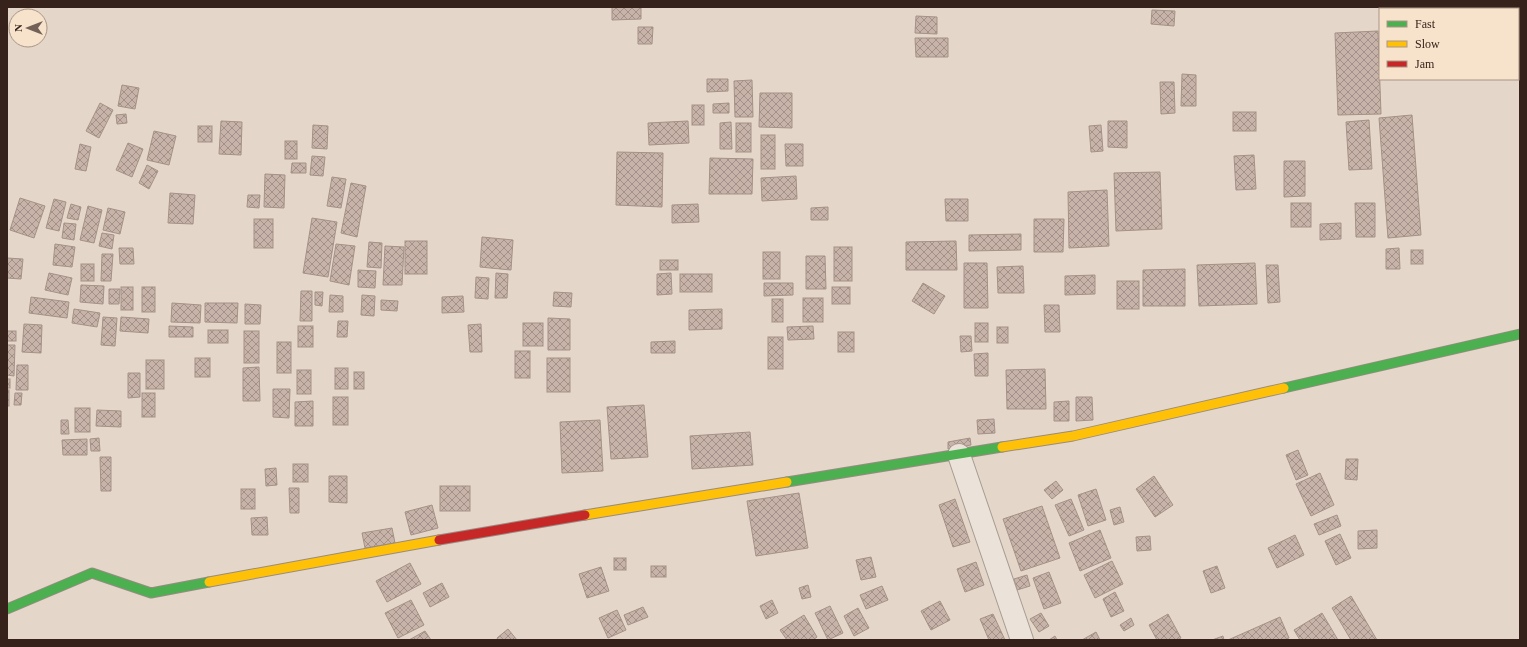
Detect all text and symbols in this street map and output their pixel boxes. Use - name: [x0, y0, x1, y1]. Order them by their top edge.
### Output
- north arrow: [8, 8, 48, 48]
- legend: [1379, 8, 1519, 80]
- text: Fast: [1415, 17, 1436, 31]
- text: N: [12, 24, 24, 32]
- text: Slow: [1415, 37, 1440, 51]
- text: Jam: [1415, 57, 1435, 71]

